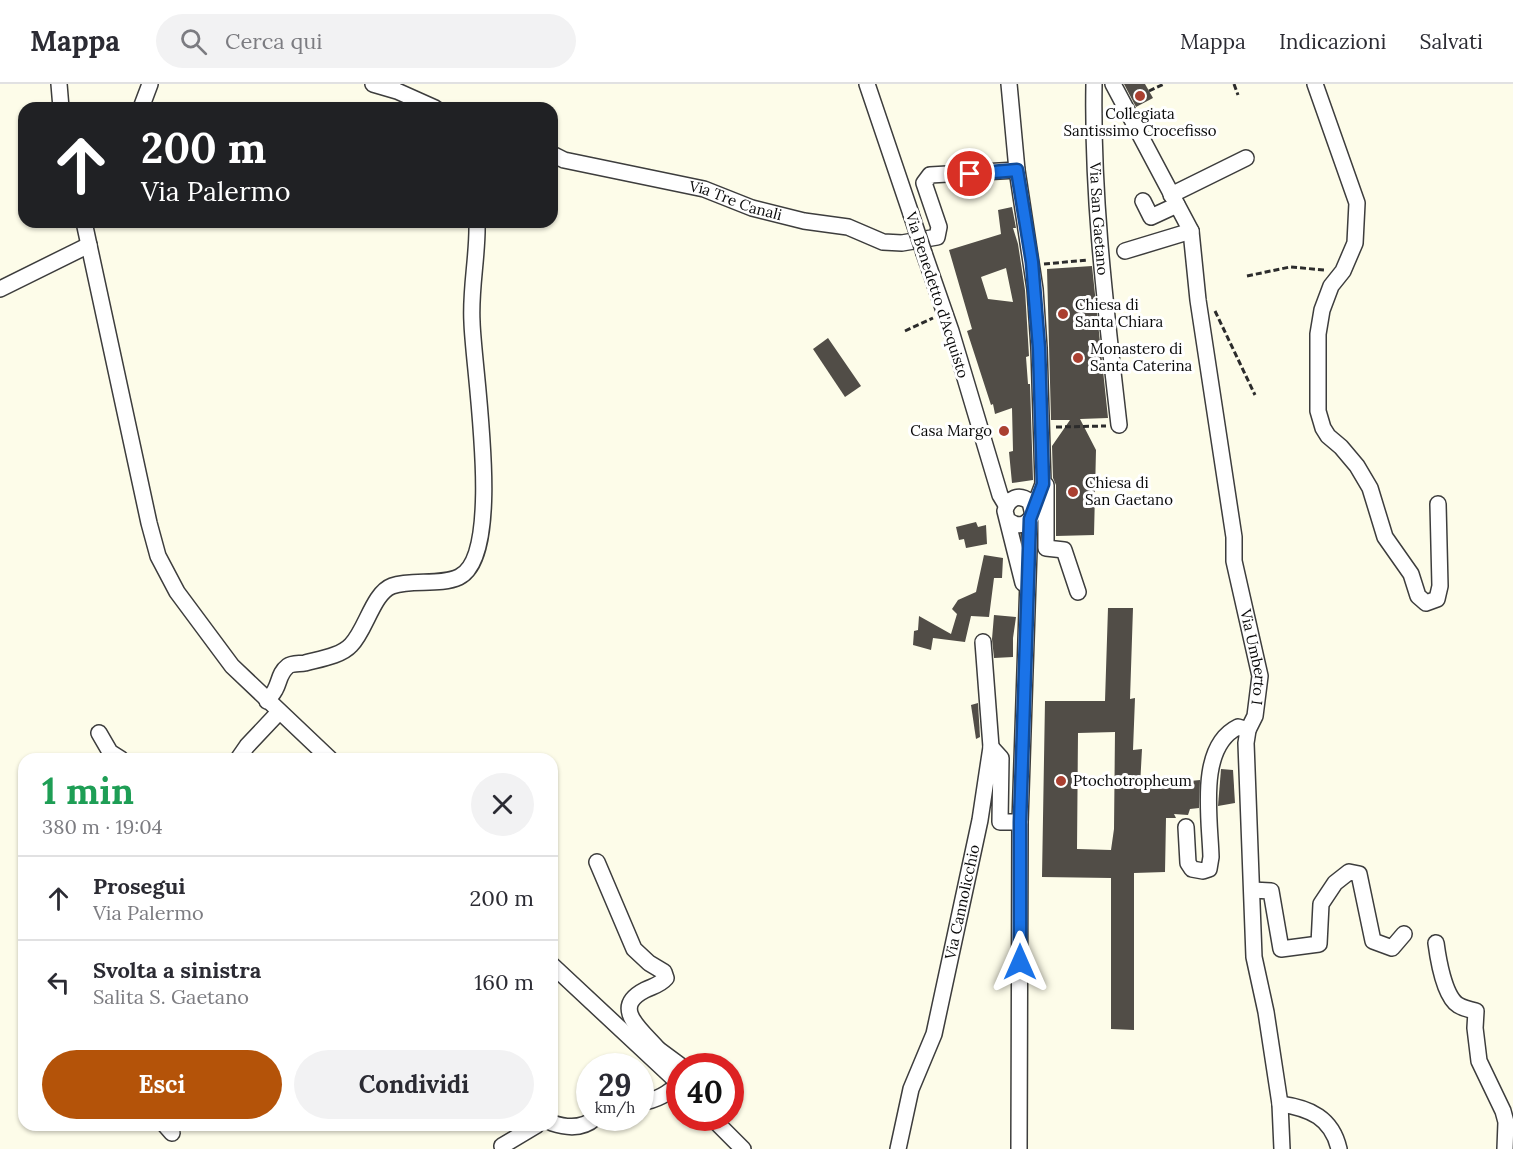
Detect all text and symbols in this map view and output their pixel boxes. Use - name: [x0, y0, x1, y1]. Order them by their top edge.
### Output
- search box: [156, 14, 576, 68]
- text: Mappa: [30, 23, 120, 59]
- icon: search: [177, 25, 210, 58]
- text: Cerca qui: [225, 27, 322, 55]
- text: Mappa: [1180, 28, 1246, 55]
- text: Indicazioni: [1279, 28, 1387, 55]
- text: Salvati: [1420, 28, 1483, 55]
- marker: Collegiata Santissimo Crocefisso: [1133, 89, 1147, 103]
- place label: Collegiata Santissimo Crocefisso: [1063, 104, 1217, 140]
- text: 200 m: [141, 121, 267, 175]
- icon: ahead: [42, 126, 120, 204]
- pin: [944, 148, 995, 199]
- icon: arrive: [953, 157, 986, 190]
- street label: Via San Gaetano: [1086, 161, 1113, 276]
- text: Via Palermo: [141, 174, 291, 208]
- street label: Via Tre Canali: [687, 176, 784, 224]
- street label: Via Benedetto d'Acquisto: [901, 208, 973, 381]
- place label: Chiesa di Santa Chiara: [1075, 295, 1164, 331]
- marker: Chiesa di Santa Chiara: [1056, 307, 1070, 321]
- place label: Monastero di Santa Caterina: [1090, 339, 1193, 375]
- marker: Monastero di Santa Caterina: [1071, 351, 1085, 365]
- place label: Casa Margo: [910, 421, 992, 440]
- marker: Casa Margo: [997, 424, 1011, 438]
- place label: Chiesa di San Gaetano: [1085, 473, 1173, 509]
- marker: Chiesa di San Gaetano: [1066, 485, 1080, 499]
- street label: Via Umberto I: [1236, 606, 1270, 706]
- text: 1 min: [42, 768, 134, 814]
- place label: Ptochotropheum: [1073, 771, 1192, 790]
- button: close: [471, 773, 534, 836]
- marker: Ptochotropheum: [1054, 774, 1068, 788]
- text: 380 m · 19:04: [42, 814, 163, 839]
- street label: Via Cannolicchio: [940, 843, 984, 962]
- text: Prosegui: [93, 872, 185, 900]
- icon: ahead: [42, 882, 75, 915]
- text: 200 m: [469, 884, 534, 912]
- text: Via Palermo: [93, 900, 204, 925]
- position arrow: [988, 930, 1052, 994]
- text: Svolta a sinistra: [93, 956, 261, 984]
- icon: left: [42, 966, 75, 999]
- text: 160 m: [474, 968, 534, 996]
- text: Salita S. Gaetano: [93, 984, 249, 1009]
- button: Esci: [42, 1050, 282, 1119]
- button: Condividi: [294, 1050, 534, 1119]
- speed limit sign: 40: [666, 1053, 744, 1131]
- text: 29: [598, 1066, 632, 1104]
- text: km/h: [595, 1098, 635, 1117]

